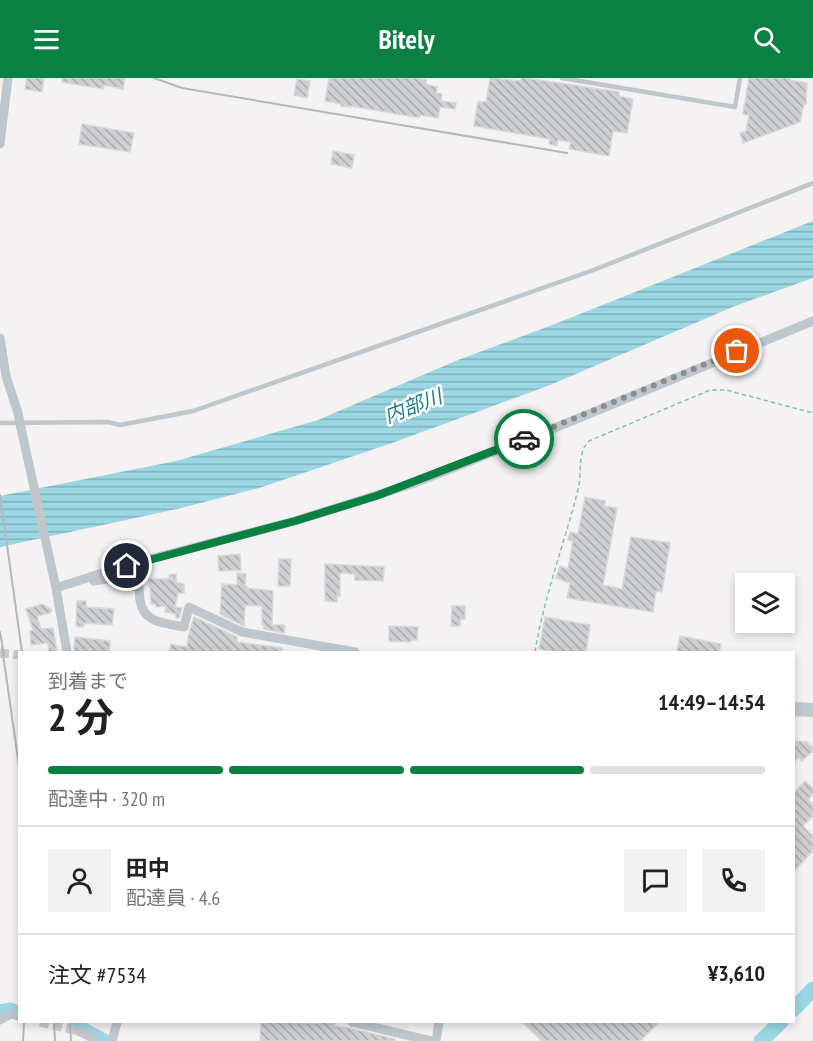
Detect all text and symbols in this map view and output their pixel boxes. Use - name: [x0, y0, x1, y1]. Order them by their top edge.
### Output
- text: Bitely: [378, 22, 435, 56]
- icon: menu: [30, 23, 63, 56]
- icon: search: [750, 23, 783, 56]
- pin: [711, 325, 762, 376]
- icon: bag: [720, 334, 753, 367]
- water label: 内部川: [380, 382, 448, 429]
- courier: [494, 409, 554, 469]
- icon: car: [508, 423, 541, 456]
- pin: [101, 540, 152, 591]
- icon: home: [110, 549, 143, 582]
- map controls: [735, 573, 795, 633]
- button: layers: [735, 573, 795, 633]
- text: 到着まで: [48, 668, 128, 694]
- text: 14:49–14:54: [658, 688, 765, 716]
- text: 2 分: [48, 691, 114, 742]
- text: 配達中 · 320 m: [48, 786, 165, 812]
- button: person: [48, 849, 111, 912]
- button: chat: [624, 849, 687, 912]
- button: phone: [702, 849, 765, 912]
- text: 田中: [126, 854, 170, 882]
- text: 配達員 · 4.6: [126, 885, 220, 911]
- text: ¥3,610: [708, 959, 765, 987]
- text: 注文 #7534: [48, 961, 146, 989]

